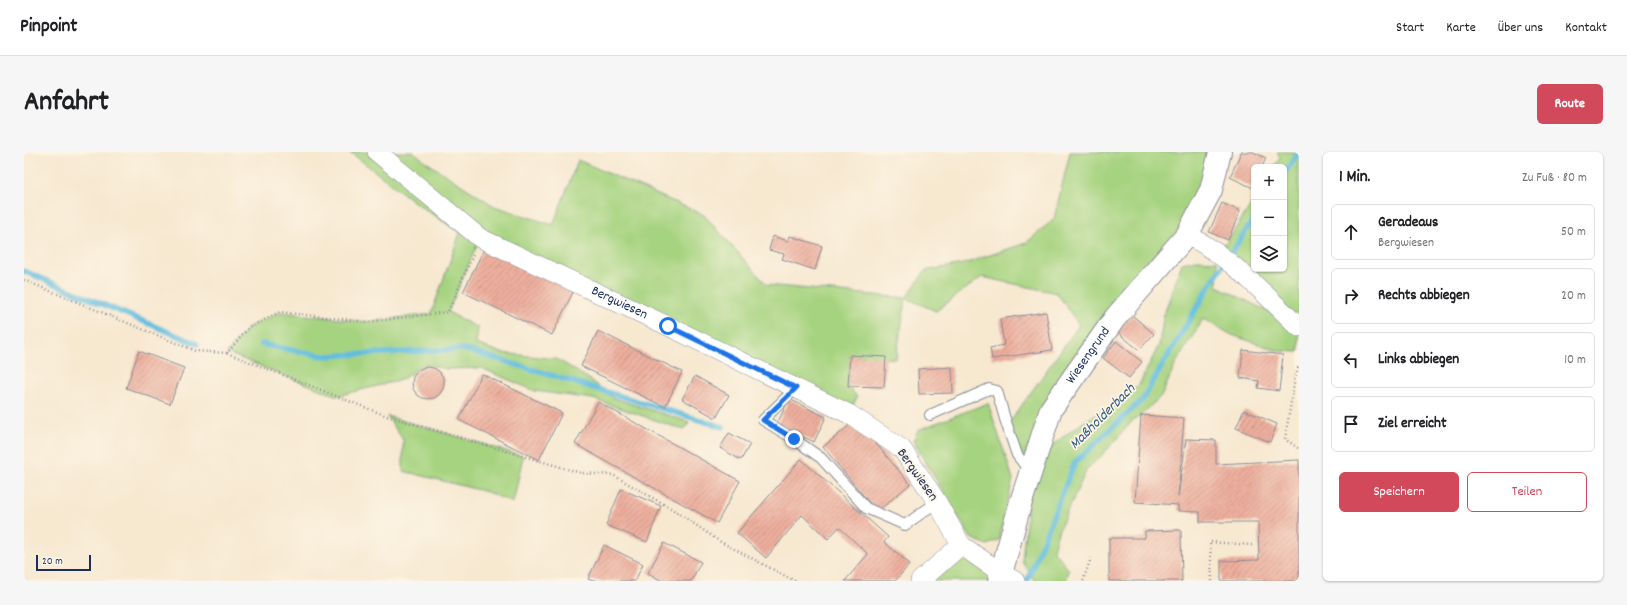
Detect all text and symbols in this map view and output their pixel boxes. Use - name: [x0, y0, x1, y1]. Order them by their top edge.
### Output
- text: Pinpoint: [20, 14, 77, 41]
- text: Start: [1396, 18, 1424, 38]
- text: Karte: [1446, 18, 1476, 38]
- text: Über uns: [1498, 18, 1543, 38]
- text: Kontakt: [1565, 18, 1607, 38]
- text: Anfahrt: [24, 84, 109, 124]
- button: Route: [1537, 84, 1603, 124]
- map controls: [1251, 164, 1287, 272]
- button: +: [1251, 164, 1287, 200]
- text: 1 Min.: [1339, 166, 1370, 190]
- text: Zu Fuß · 80 m: [1522, 169, 1587, 188]
- button: −: [1251, 200, 1287, 236]
- text: Geradeaus: [1378, 212, 1438, 234]
- icon: ahead: [1340, 221, 1362, 243]
- text: 50 m: [1561, 223, 1586, 242]
- text: Bergwiesen: [1378, 234, 1434, 253]
- button: layers: [1251, 236, 1287, 272]
- street label: Bergwiesen: [588, 281, 651, 325]
- icon: right: [1340, 285, 1362, 307]
- text: Rechts abbiegen: [1378, 285, 1470, 307]
- text: 20 m: [1561, 287, 1586, 306]
- route start: [659, 317, 677, 335]
- street label: Wiesengrund: [1061, 323, 1116, 388]
- icon: left: [1340, 349, 1362, 371]
- text: Links abbiegen: [1378, 349, 1459, 371]
- text: 10 m: [1564, 351, 1586, 370]
- water label: Maßholderbach: [1065, 378, 1142, 455]
- icon: arrive: [1340, 413, 1362, 435]
- text: Ziel erreicht: [1378, 413, 1446, 435]
- route end: [785, 430, 803, 448]
- street label: Bergwiesen: [891, 445, 943, 505]
- button: Speichern: [1339, 472, 1459, 512]
- button: Teilen: [1467, 472, 1587, 512]
- scale bar: [36, 553, 91, 572]
- text: 20 m: [42, 554, 63, 570]

